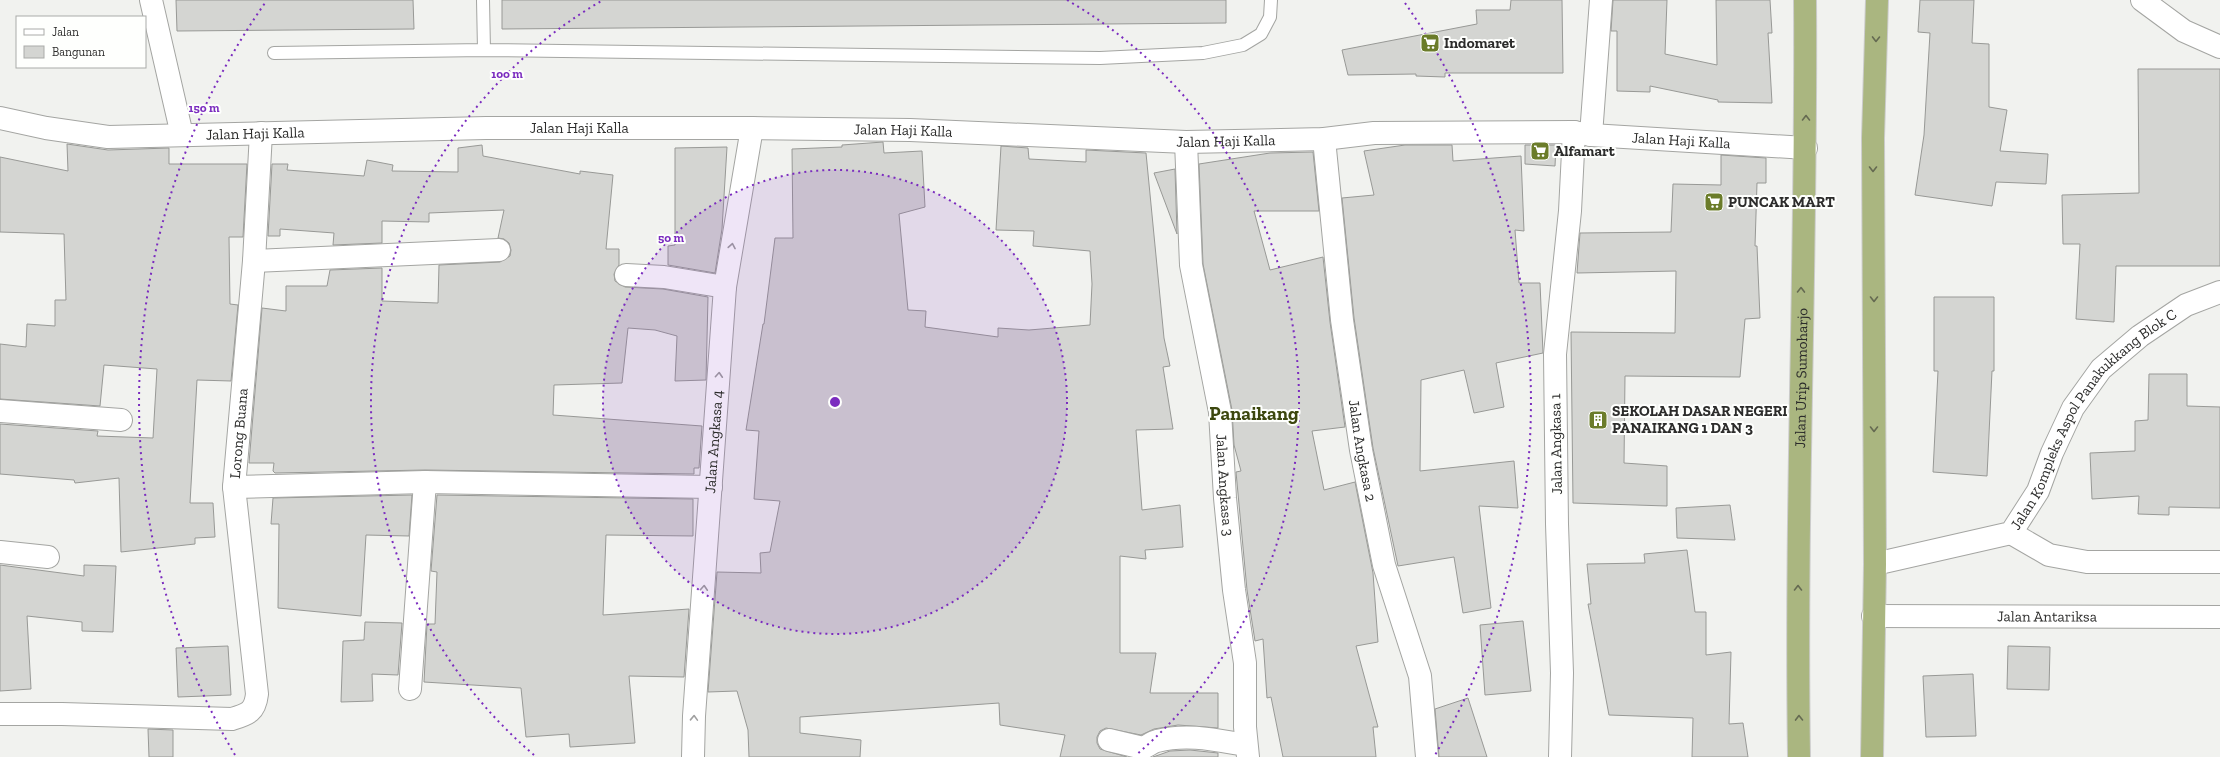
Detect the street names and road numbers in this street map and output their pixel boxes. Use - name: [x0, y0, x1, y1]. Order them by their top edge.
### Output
- street label: Jalan Haji Kalla: [530, 119, 629, 137]
- street label: Jalan Haji Kalla: [854, 120, 953, 141]
- street label: Jalan Haji Kalla: [206, 123, 305, 144]
- street label: Jalan Haji Kalla: [1631, 128, 1731, 152]
- street label: Jalan Haji Kalla: [1176, 131, 1276, 151]
- street label: Jalan Kompleks Aspol Panakukkang Blok C: [2006, 305, 2180, 533]
- street label: Jalan Urip Sumoharjo: [1791, 308, 1812, 448]
- street label: Lorong Buana: [226, 387, 252, 479]
- street label: Jalan Angkasa 4: [701, 389, 727, 494]
- street label: Jalan Angkasa 1: [1546, 393, 1566, 495]
- street label: Jalan Angkasa 2: [1345, 398, 1380, 503]
- street label: Jalan Angkasa 3: [1212, 433, 1238, 537]
- street label: Jalan Antariksa: [1997, 607, 2097, 626]

